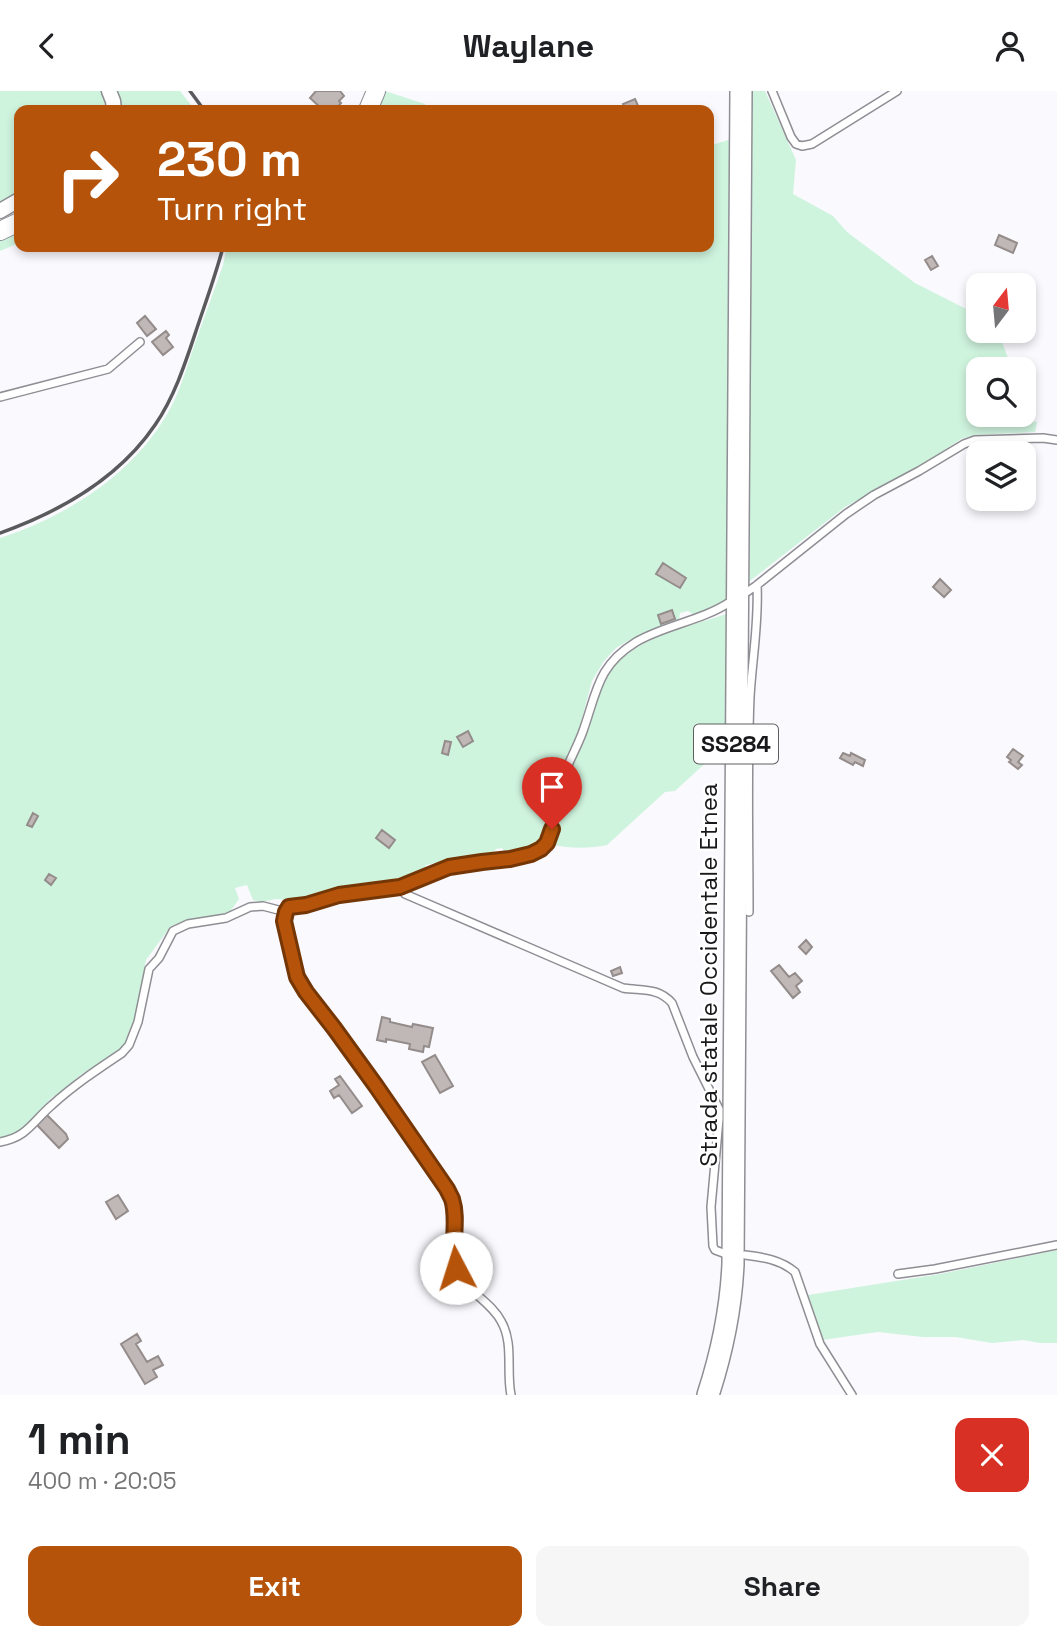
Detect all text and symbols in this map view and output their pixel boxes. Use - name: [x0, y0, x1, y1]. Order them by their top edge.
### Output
- text: Waylane: [463, 26, 594, 66]
- icon: back: [28, 27, 66, 65]
- icon: person: [991, 27, 1029, 65]
- text: 230 m: [157, 128, 302, 190]
- icon: right: [42, 133, 133, 224]
- text: Turn right: [157, 189, 307, 229]
- north arrow: [966, 273, 1036, 343]
- map controls: [966, 273, 1036, 511]
- button: search: [966, 357, 1036, 427]
- button: layers: [966, 441, 1036, 511]
- road number: SS284: [694, 725, 778, 764]
- pin: [522, 757, 582, 829]
- icon: arrive: [533, 768, 571, 806]
- street label: Strada statale Occidentale Etnea: [693, 783, 724, 1167]
- position arrow: [419, 1231, 493, 1305]
- text: 1 min: [28, 1413, 131, 1466]
- button: close: [955, 1418, 1029, 1492]
- text: 400 m · 20:05: [28, 1466, 177, 1496]
- button: Exit: [28, 1546, 522, 1626]
- button: Share: [536, 1546, 1029, 1626]

